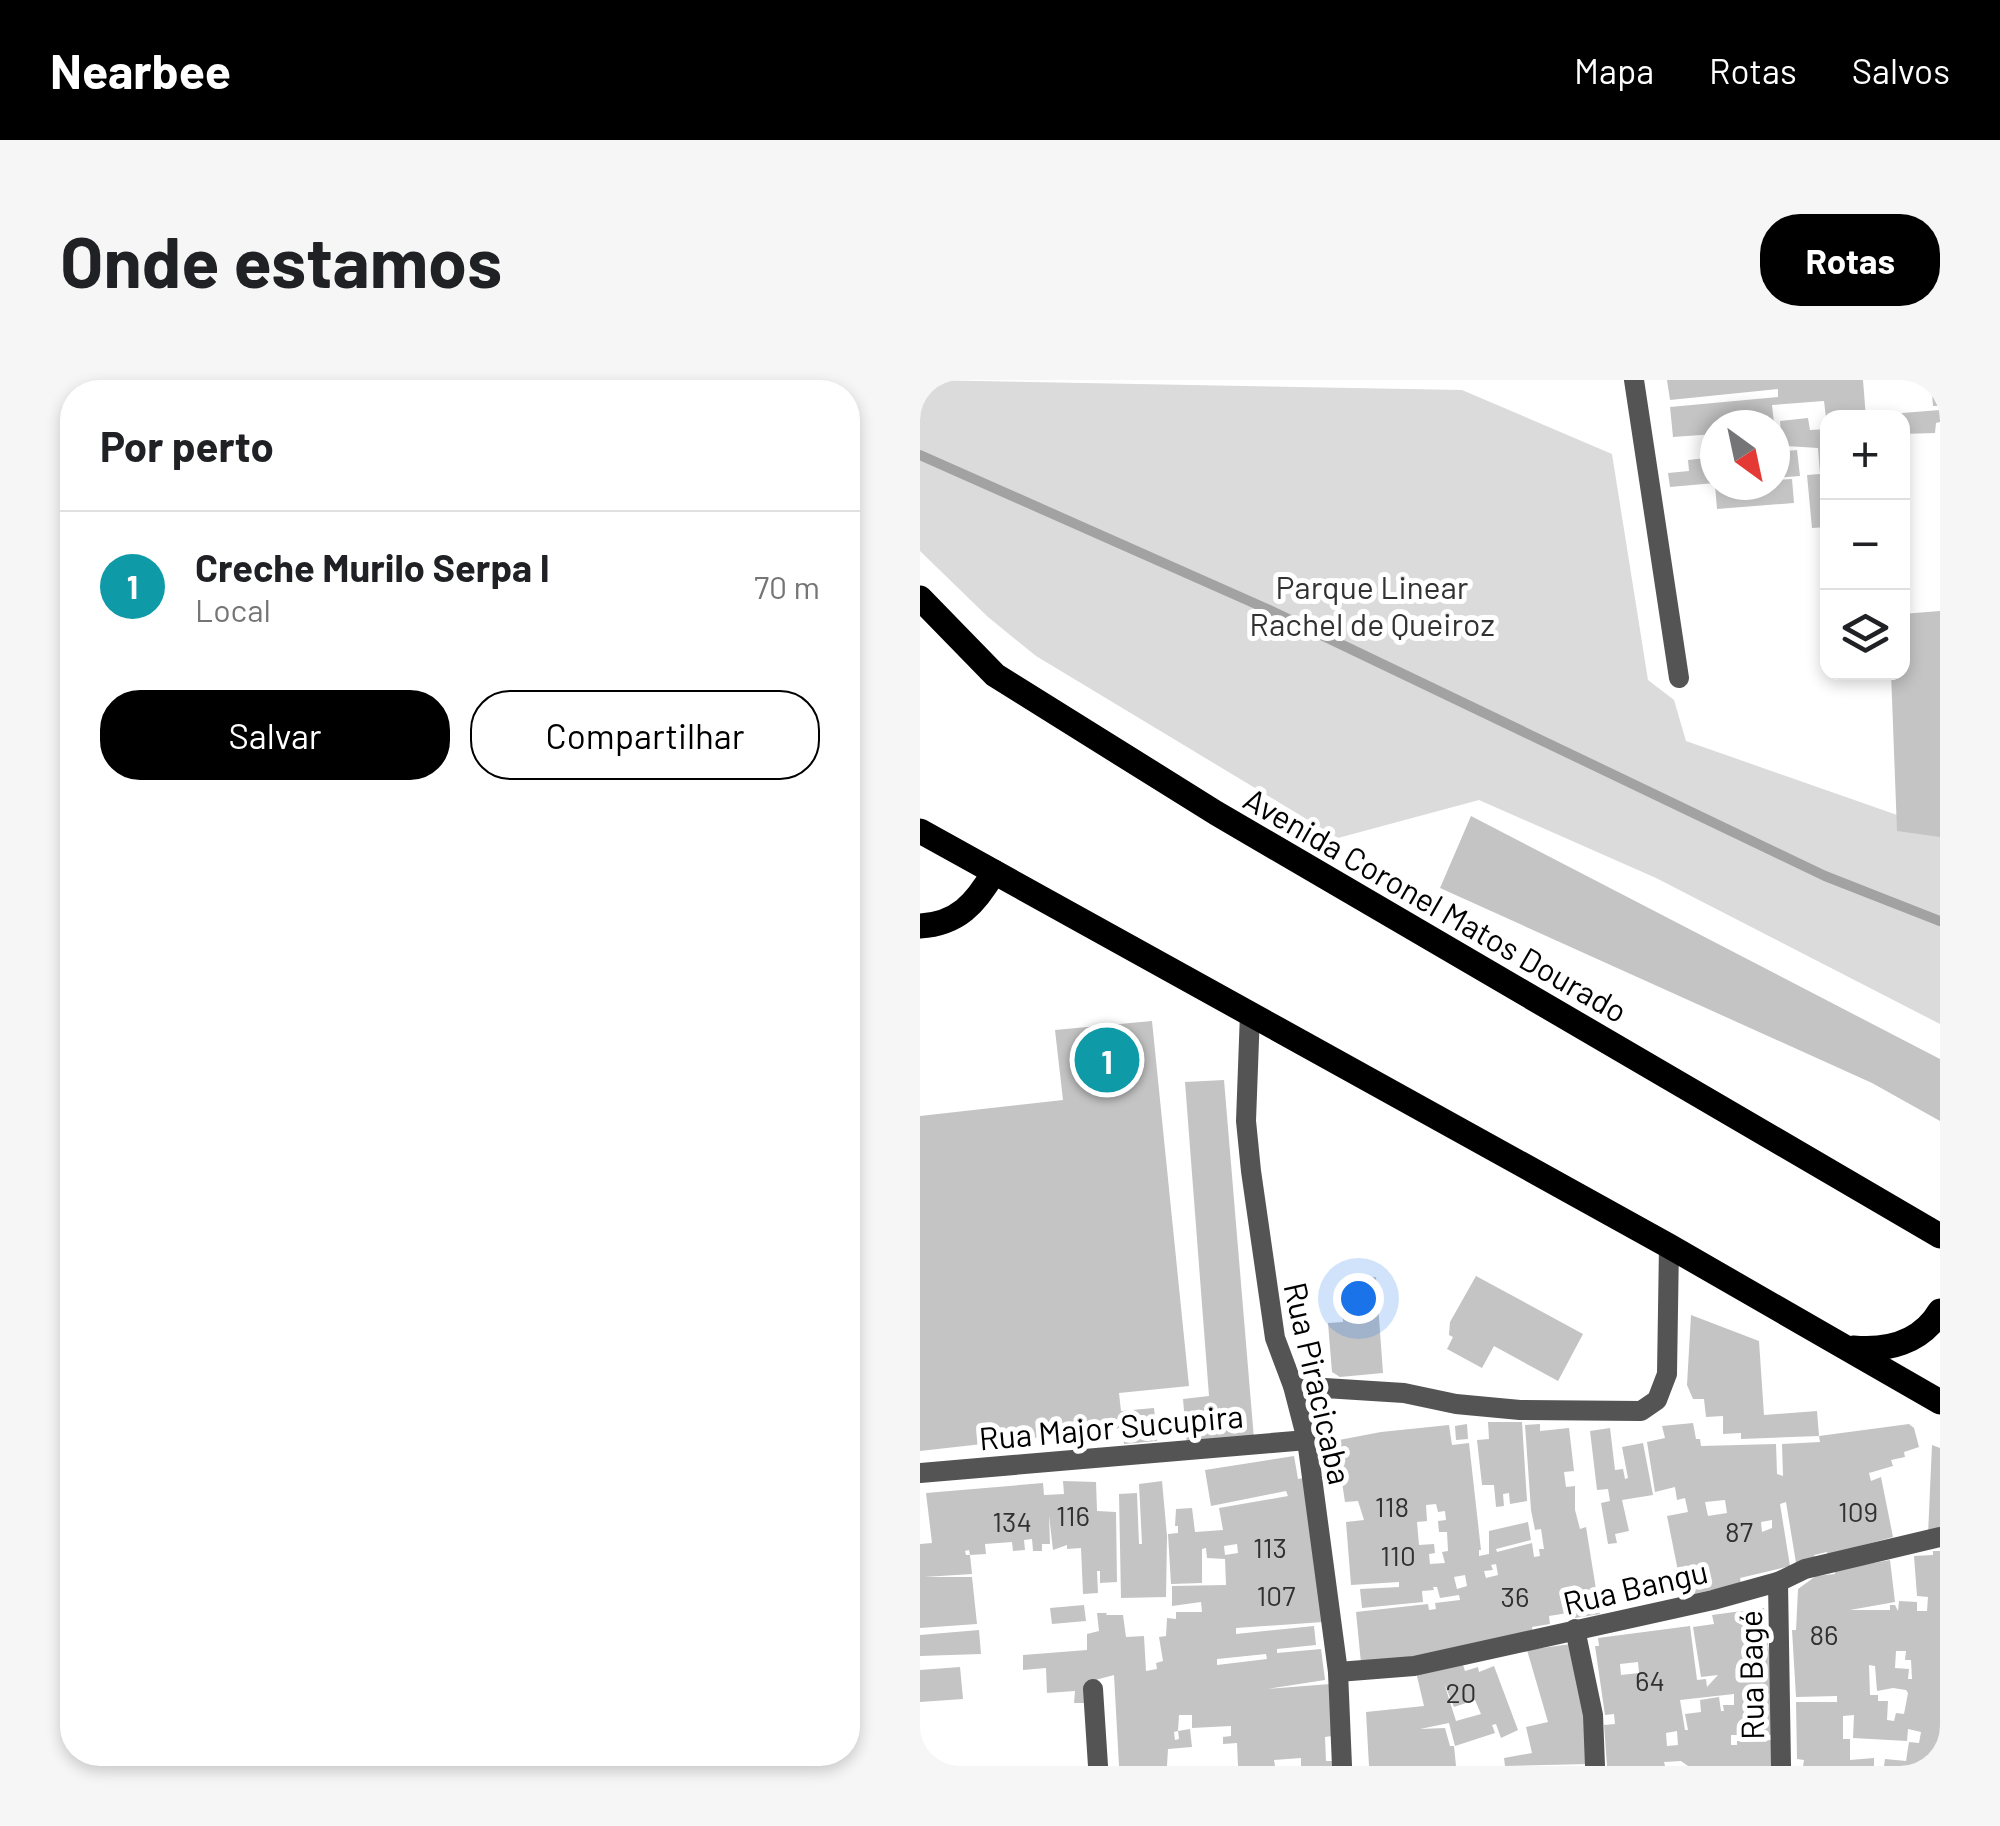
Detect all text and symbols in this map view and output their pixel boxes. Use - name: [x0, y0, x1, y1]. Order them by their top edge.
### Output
- text: Nearbee: [50, 41, 231, 99]
- text: Mapa: [1574, 49, 1654, 91]
- text: Rotas: [1709, 49, 1797, 91]
- text: Salvos: [1852, 49, 1950, 91]
- button: Rotas: [1760, 214, 1940, 306]
- text: Onde estamos: [60, 218, 502, 302]
- north arrow: [1700, 410, 1790, 500]
- map controls: [1820, 410, 1910, 680]
- button: +: [1820, 410, 1910, 500]
- text: Por perto: [100, 420, 274, 470]
- button: −: [1820, 500, 1910, 590]
- text: Creche Murilo Serpa I: [195, 544, 550, 590]
- text: 1: [127, 567, 138, 605]
- text: 70 m: [754, 567, 820, 605]
- park label: Parque Linear Rachel de Queiroz: [1249, 567, 1495, 642]
- text: Local: [195, 590, 271, 628]
- button: layers: [1820, 590, 1910, 680]
- button: Salvar: [100, 690, 450, 780]
- button: Compartilhar: [470, 690, 820, 780]
- street label: Avenida Coronel Matos Dourado: [1238, 778, 1634, 1030]
- pin: 1: [1074, 1022, 1140, 1098]
- your location: [1333, 1273, 1384, 1324]
- street label: Rua Piracicaba: [1277, 1278, 1361, 1488]
- street label: Rua Major Sucupira: [977, 1396, 1245, 1456]
- house number: 118: [1375, 1489, 1409, 1523]
- house number: 109: [1838, 1494, 1878, 1528]
- house number: 116: [1056, 1498, 1090, 1532]
- house number: 134: [992, 1504, 1032, 1538]
- house number: 87: [1725, 1514, 1753, 1548]
- house number: 113: [1253, 1530, 1287, 1564]
- house number: 110: [1380, 1538, 1416, 1572]
- street label: Rua Bangu: [1559, 1551, 1711, 1621]
- house number: 107: [1257, 1578, 1295, 1612]
- house number: 36: [1501, 1579, 1529, 1613]
- street label: Rua Bagé: [1730, 1610, 1770, 1740]
- house number: 86: [1809, 1617, 1839, 1651]
- house number: 64: [1635, 1663, 1665, 1697]
- house number: 20: [1446, 1675, 1476, 1709]

